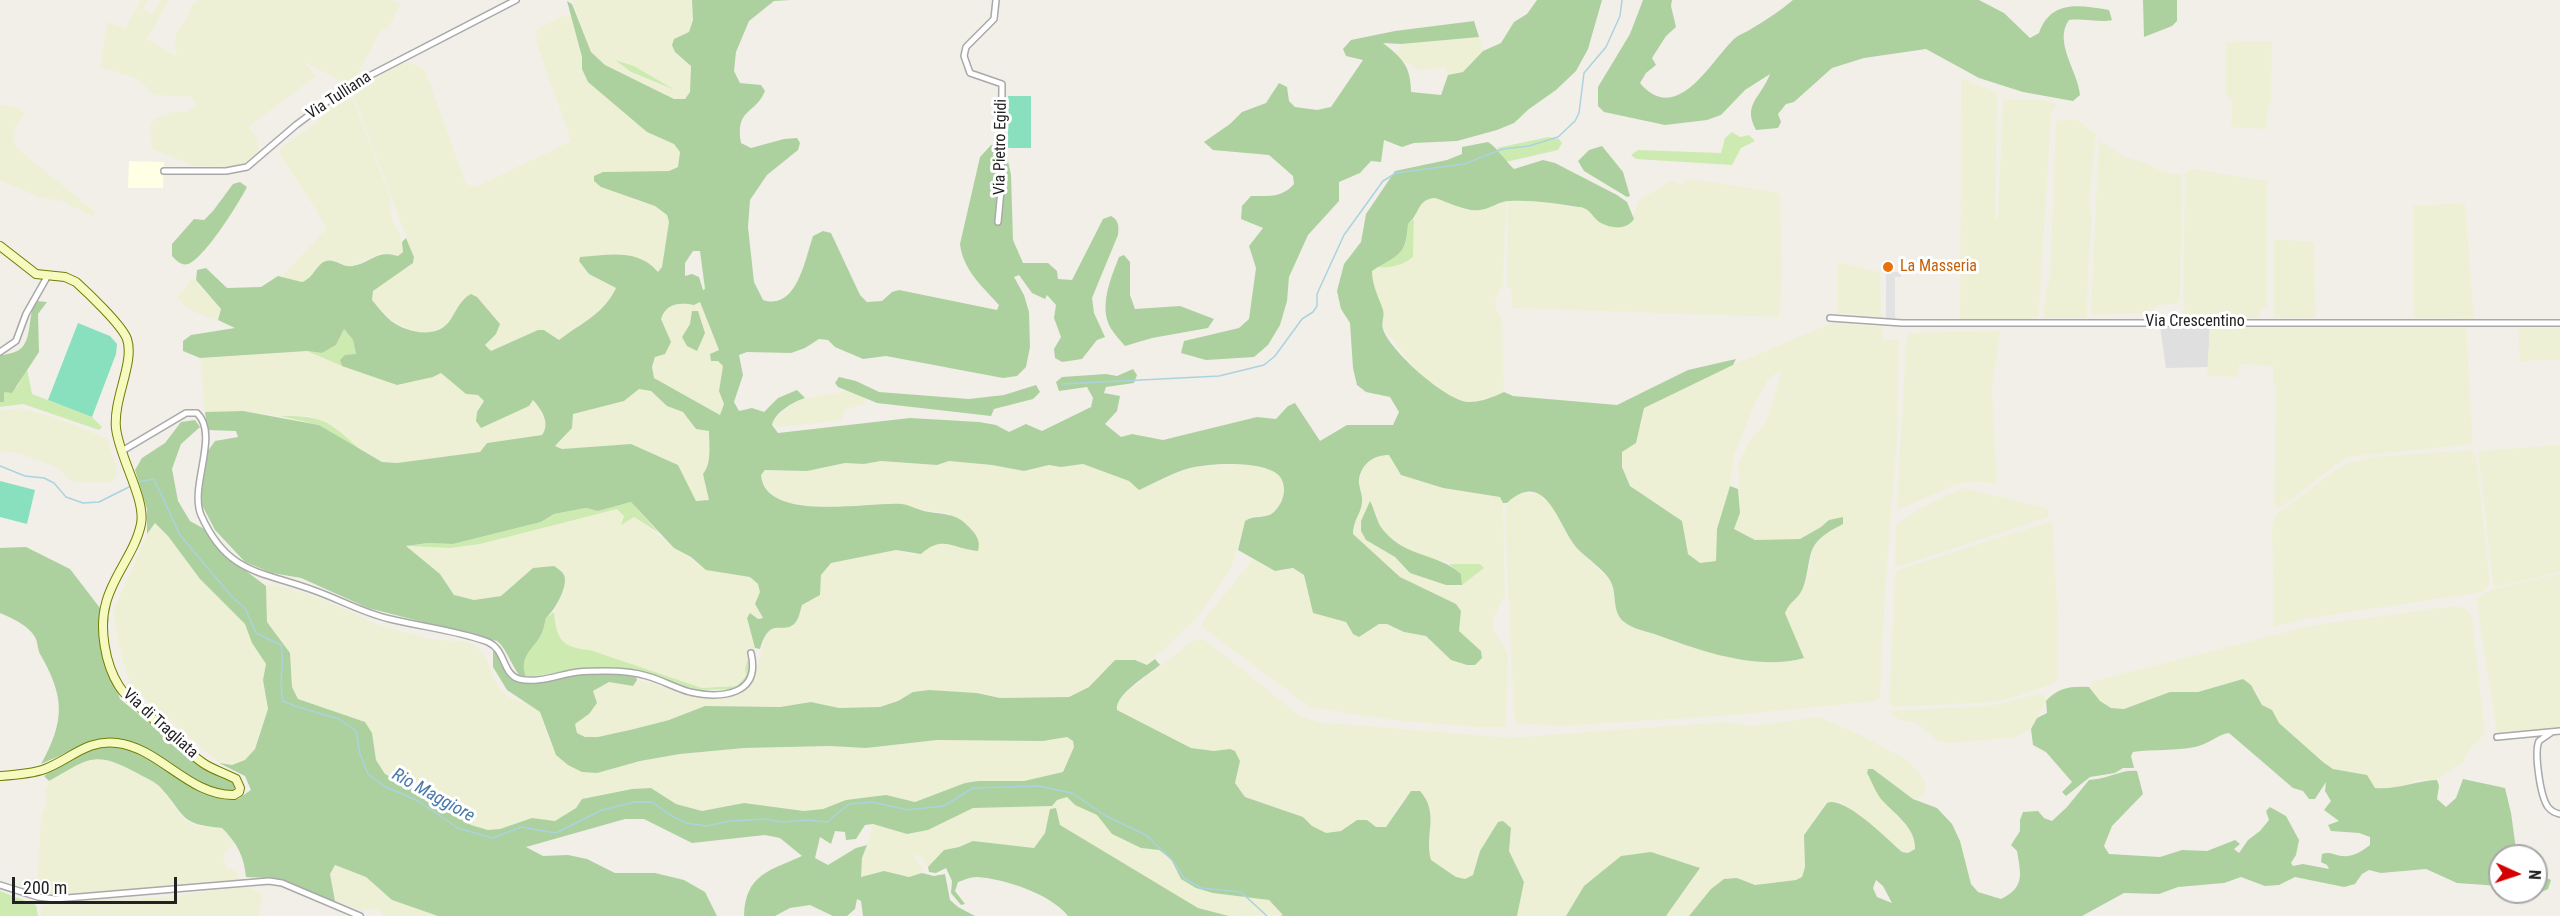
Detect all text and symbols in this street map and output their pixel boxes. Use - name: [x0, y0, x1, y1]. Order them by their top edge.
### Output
- street label: Via Tulliana: [303, 68, 375, 124]
- street label: Via Pietro Egidi: [991, 99, 1011, 195]
- place label: La Masseria: [1900, 257, 1977, 277]
- marker: La Masseria: [1881, 260, 1895, 274]
- street label: Via Crescentino: [2145, 312, 2245, 332]
- street label: Via di Tragliata: [118, 685, 202, 763]
- water label: Rio Maggiore: [388, 764, 478, 828]
- north arrow: [2488, 844, 2548, 904]
- scale bar: [15, 865, 180, 903]
- text: N: [2525, 869, 2544, 880]
- text: 200 m: [23, 877, 67, 898]

